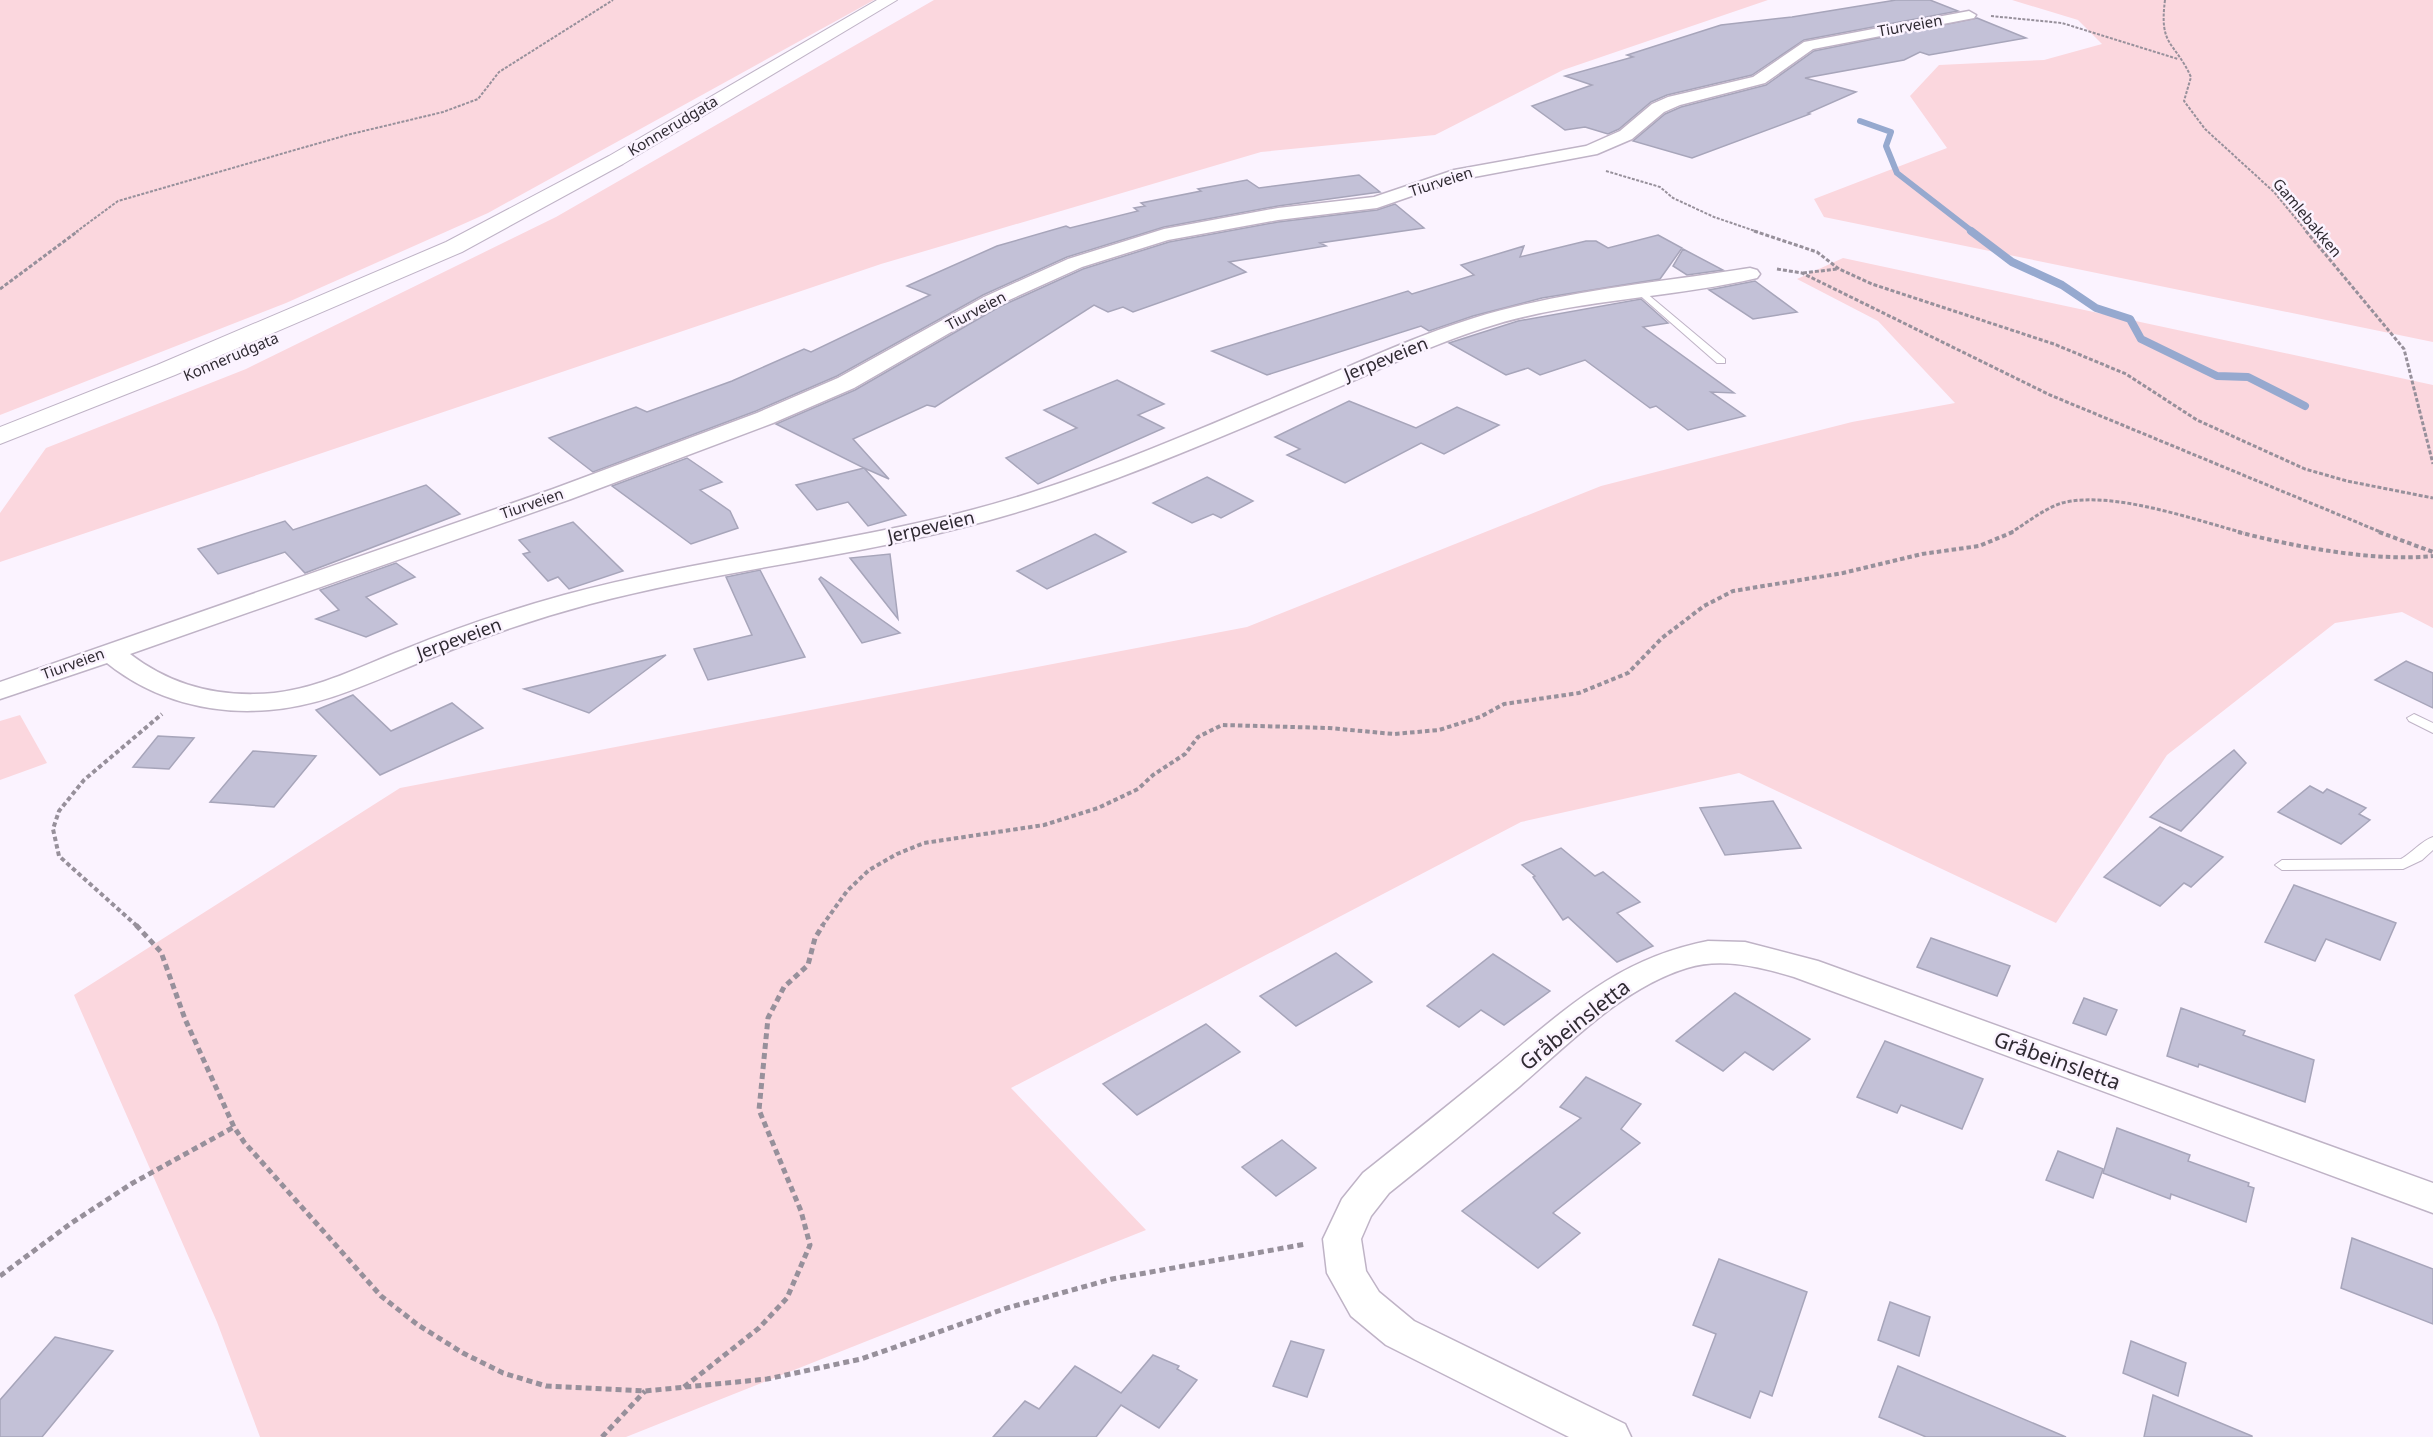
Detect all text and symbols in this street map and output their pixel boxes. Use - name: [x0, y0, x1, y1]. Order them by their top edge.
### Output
- street label: Tiurveien: [1876, 9, 1944, 41]
- street label: Konnerudgata: [624, 90, 721, 160]
- street label: Tiurveien: [1407, 161, 1475, 201]
- street label: Gamlebakken: [2269, 174, 2347, 261]
- street label: Tiurveien: [942, 286, 1009, 334]
- street label: Konnerudgata: [180, 327, 281, 385]
- street label: Jerpeveien: [1338, 330, 1431, 387]
- street label: Tiurveien: [498, 483, 566, 523]
- street label: Jerpeveien: [883, 504, 977, 548]
- street label: Jerpeveien: [411, 612, 504, 665]
- street label: Tiurveien: [39, 642, 107, 684]
- street label: Gråbeinsletta: [1513, 972, 1635, 1076]
- street label: Gråbeinsletta: [1990, 1024, 2125, 1096]

